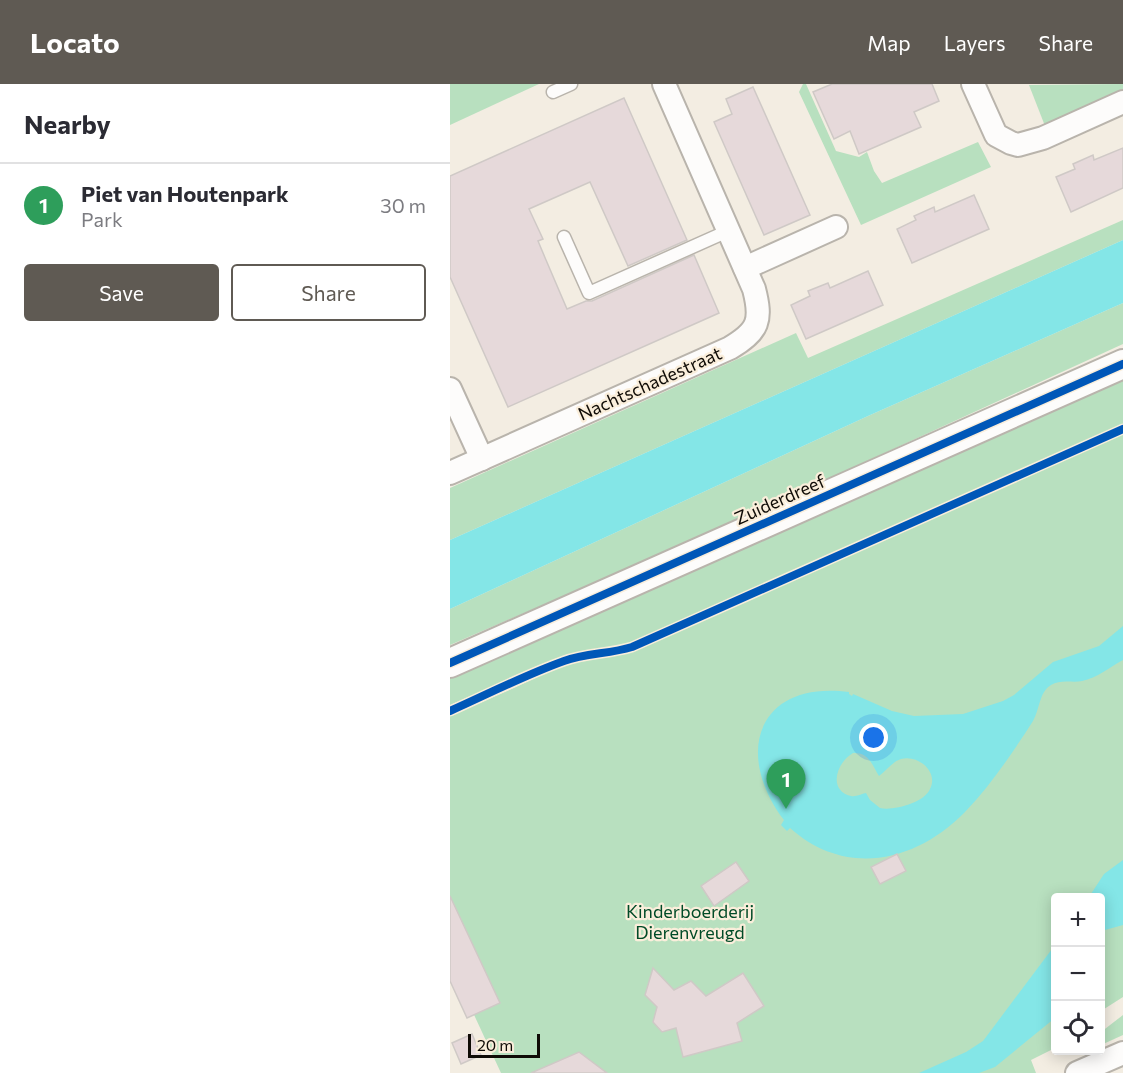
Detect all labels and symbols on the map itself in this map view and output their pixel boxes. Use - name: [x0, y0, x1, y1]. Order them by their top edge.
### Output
- street label: Nachtschadestraat: [574, 342, 725, 425]
- street label: Zuiderdreef: [731, 469, 829, 529]
- your location: [859, 723, 888, 752]
- pin: 1: [766, 760, 806, 809]
- park label: Kinderboerderij Dierenvreugd: [626, 900, 754, 943]
- scale bar: [468, 1031, 540, 1058]

